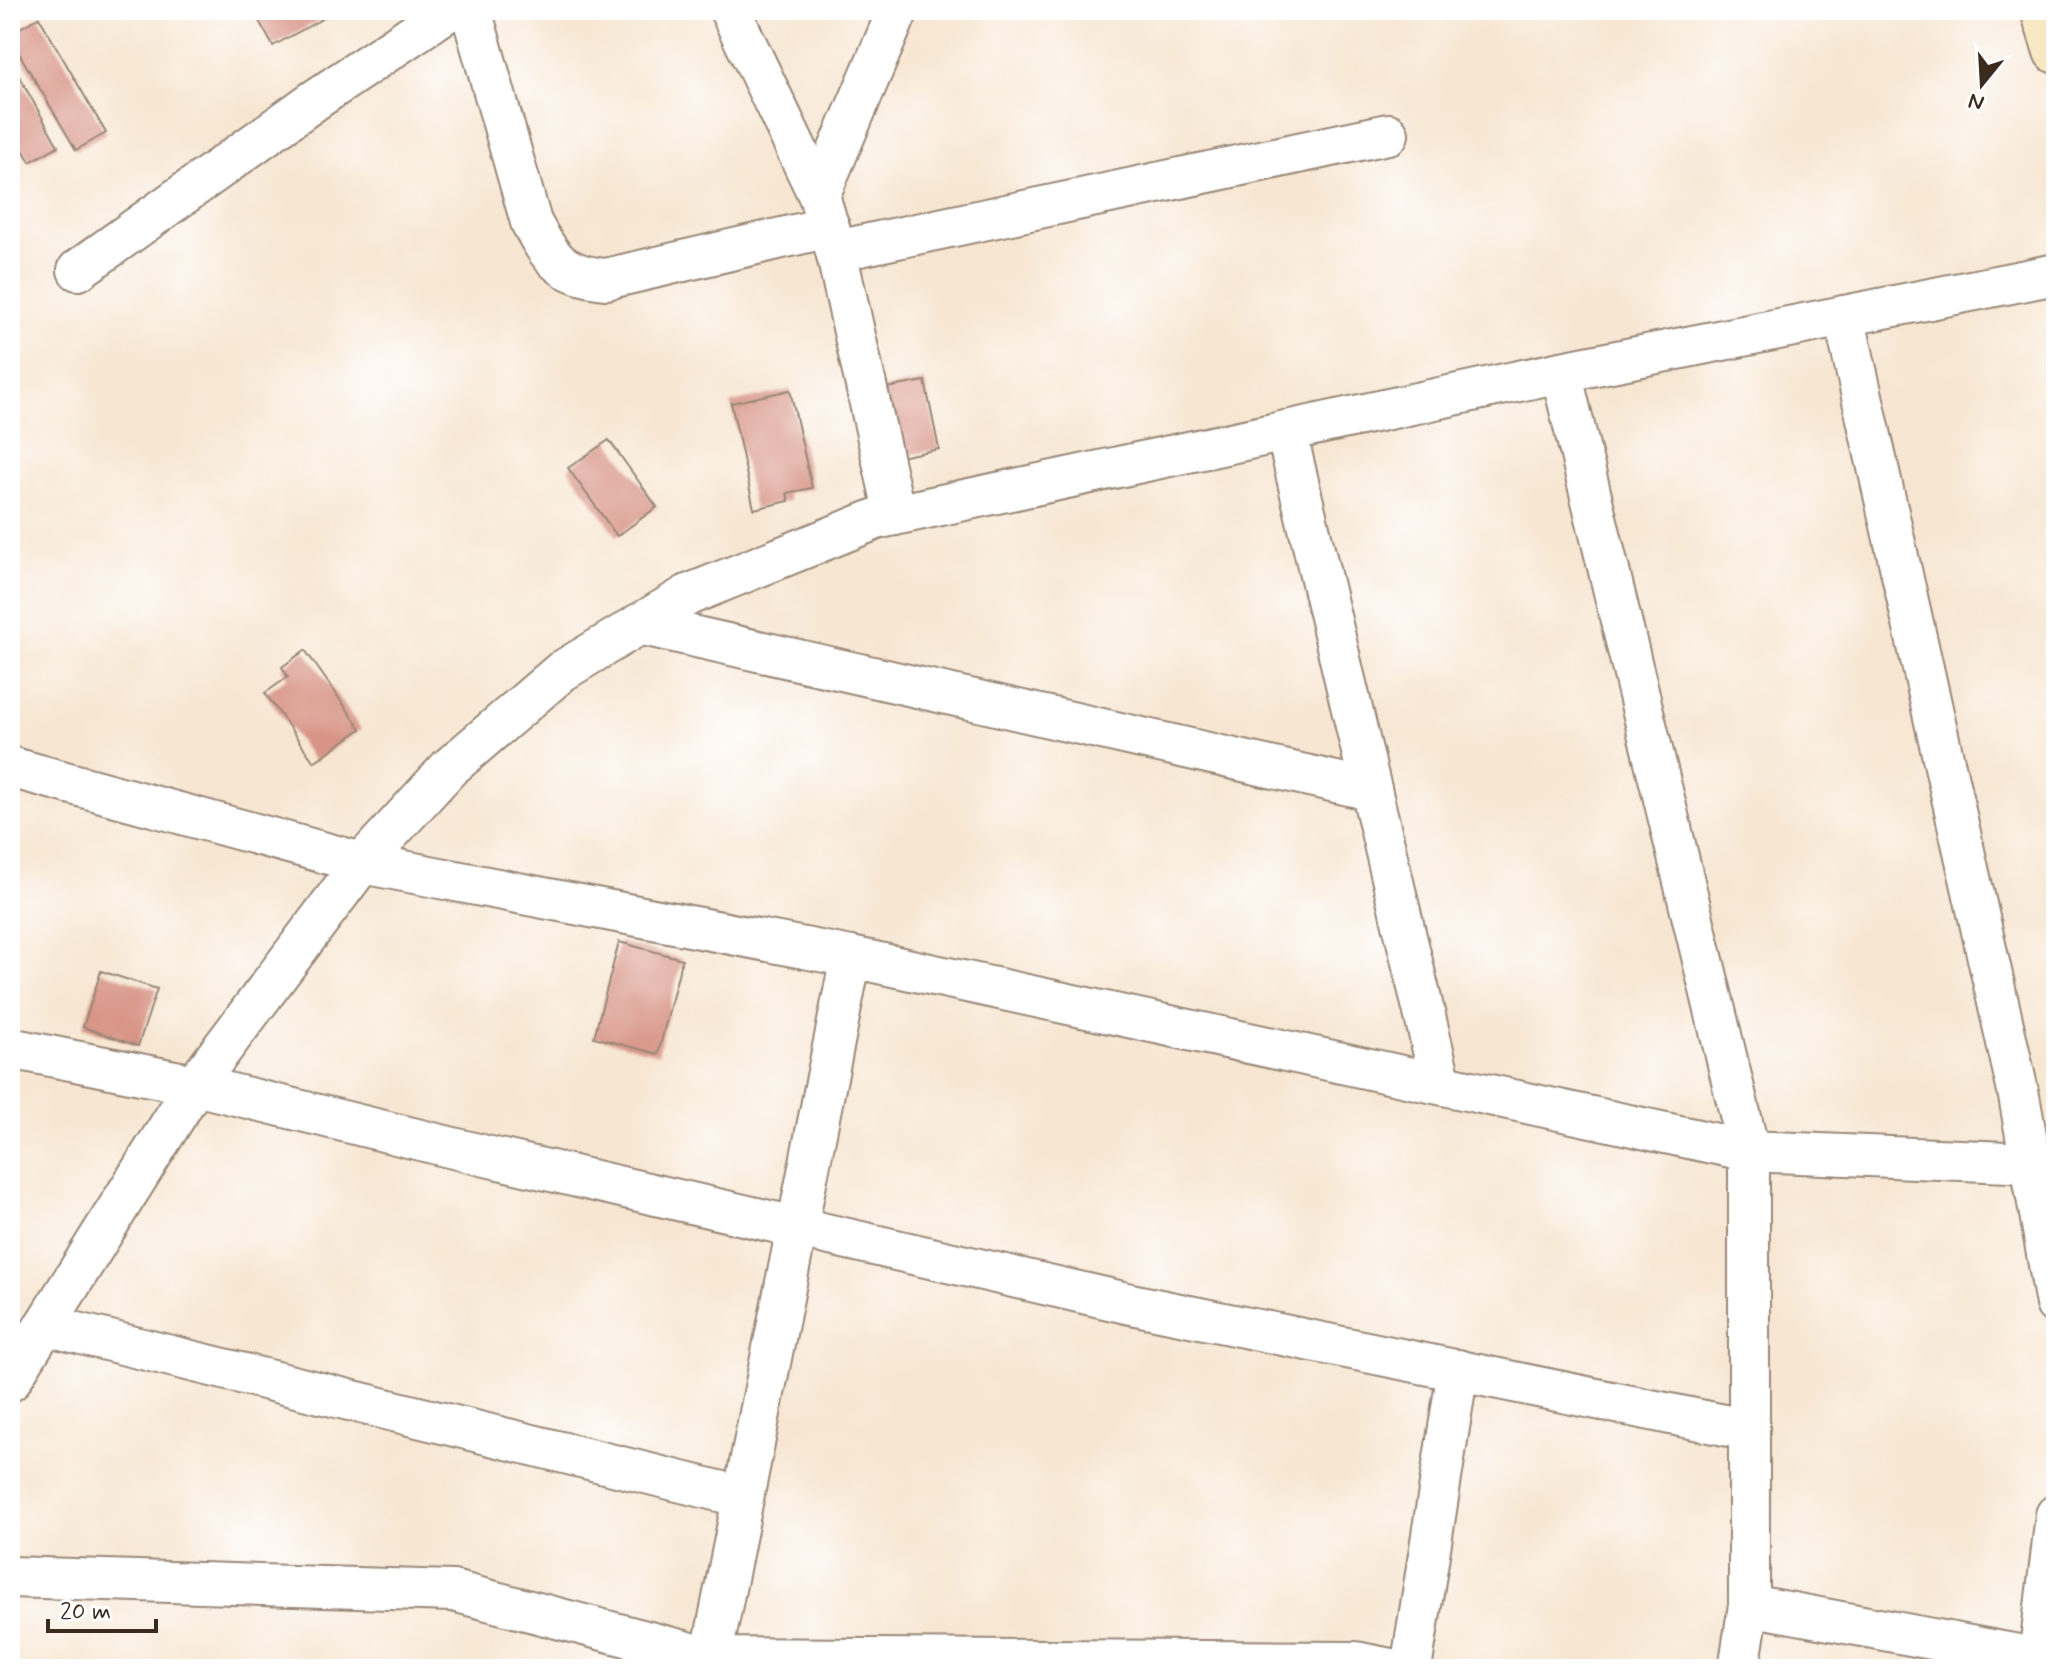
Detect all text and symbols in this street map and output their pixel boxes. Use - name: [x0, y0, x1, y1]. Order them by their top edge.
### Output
- north arrow: [1942, 44, 2022, 124]
- text: N: [1965, 86, 1988, 117]
- scale bar: [48, 1583, 156, 1633]
- text: 20 m: [60, 1597, 111, 1628]

